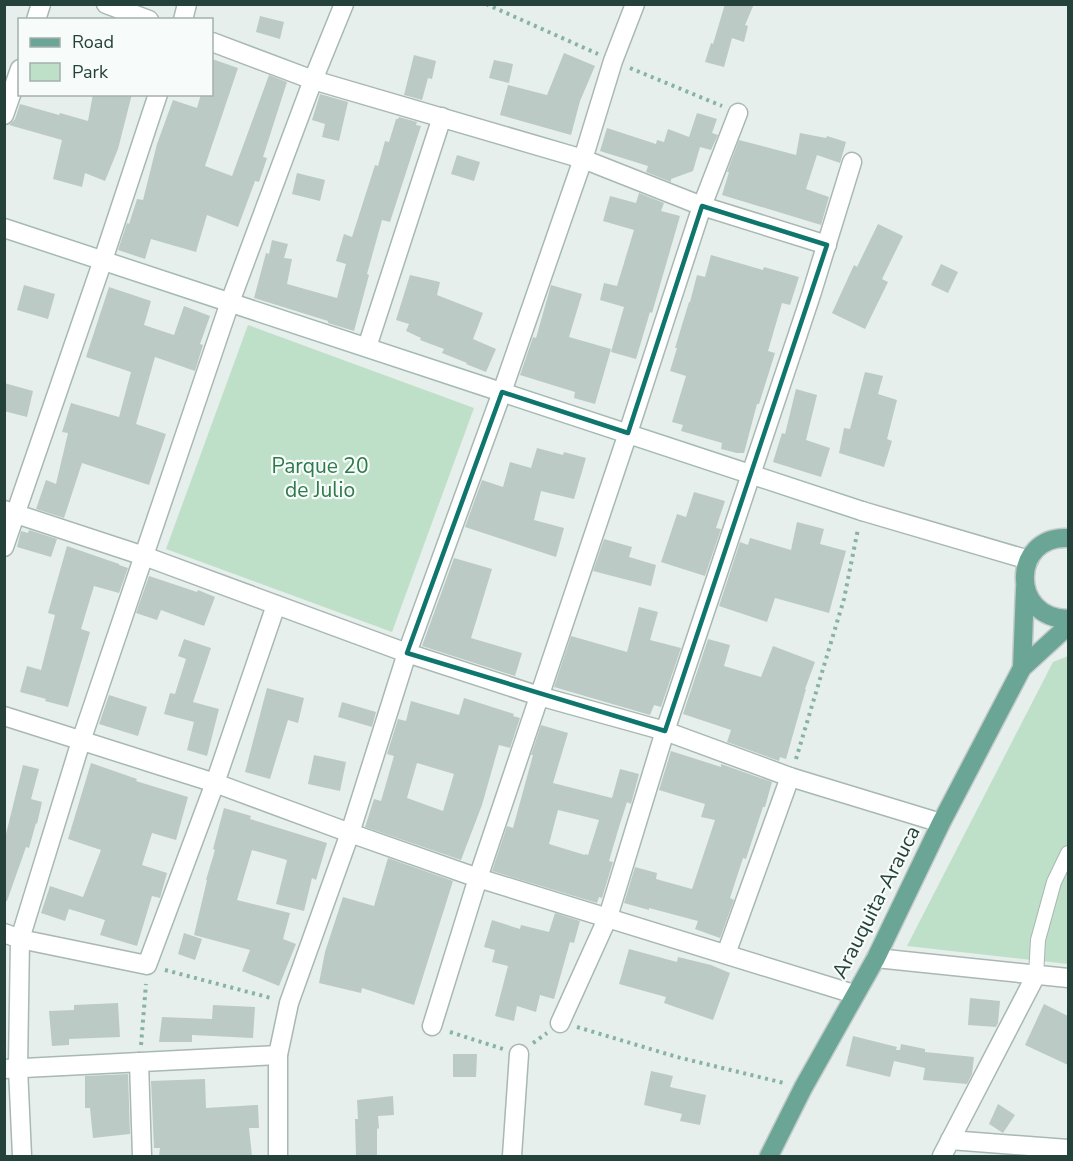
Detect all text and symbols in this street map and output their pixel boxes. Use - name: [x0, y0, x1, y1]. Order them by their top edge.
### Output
- legend: [18, 18, 213, 96]
- text: Road: [72, 30, 114, 54]
- text: Park: [72, 60, 109, 84]
- park label: Parque 20 de Julio: [271, 452, 369, 504]
- street label: Arauquita-Arauca: [825, 821, 927, 983]

